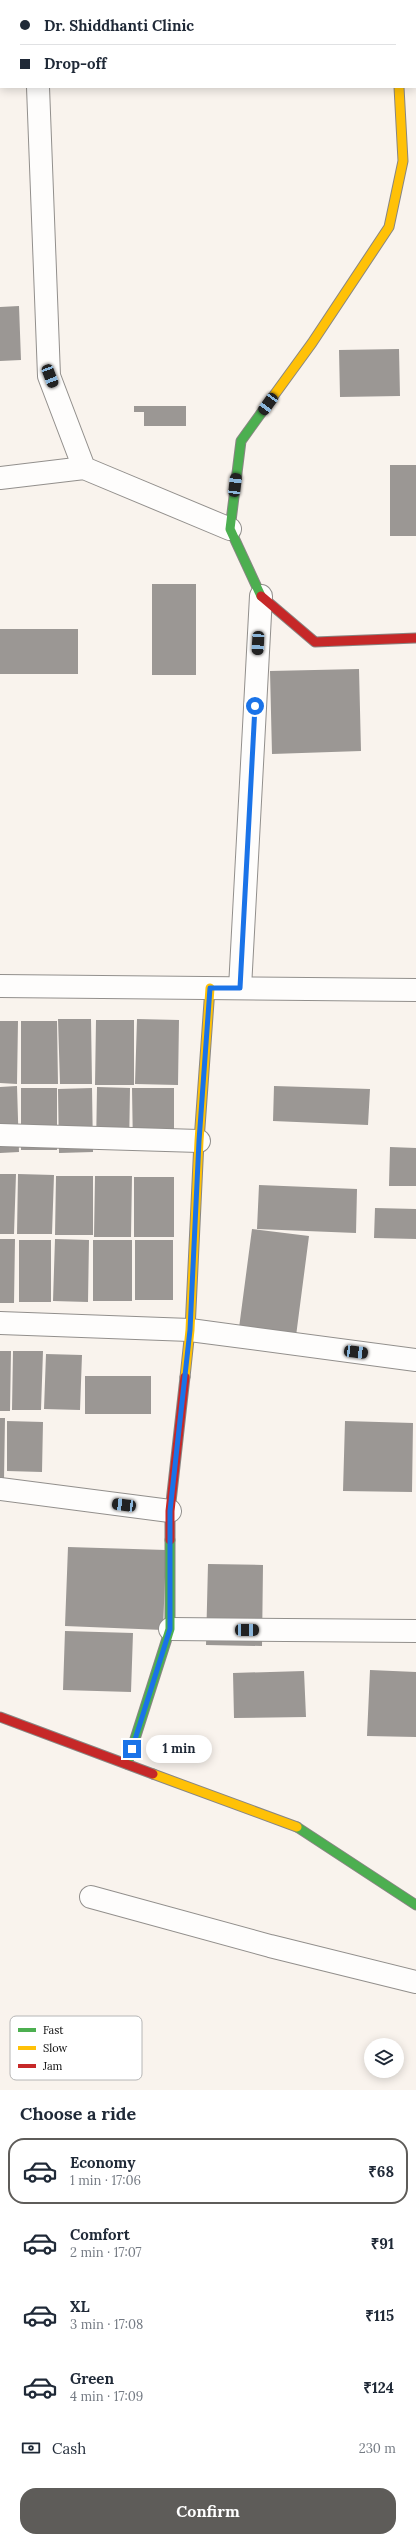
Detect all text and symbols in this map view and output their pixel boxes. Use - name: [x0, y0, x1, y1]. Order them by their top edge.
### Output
- text: Dr. Shiddhanti Clinic: [44, 16, 194, 35]
- text: Drop-off: [44, 54, 106, 73]
- car: [40, 363, 60, 389]
- car: [256, 391, 280, 417]
- car: [228, 472, 242, 498]
- car: [251, 631, 265, 655]
- route start: [246, 697, 264, 715]
- car: [343, 1345, 369, 1359]
- car: [111, 1498, 137, 1512]
- car: [235, 1624, 259, 1636]
- callout: 1 min: [146, 1735, 212, 1763]
- route end: [123, 1740, 141, 1758]
- text: 1 min: [162, 1740, 196, 1757]
- legend: [10, 2016, 142, 2080]
- text: Fast: [43, 2023, 64, 2037]
- map controls: [364, 2038, 404, 2078]
- button: layers: [364, 2038, 404, 2078]
- text: Slow: [43, 2041, 68, 2055]
- text: Jam: [42, 2059, 63, 2073]
- text: Choose a ride: [20, 2102, 136, 2125]
- icon: car: [22, 2153, 58, 2189]
- text: Economy: [70, 2153, 135, 2172]
- text: ₹68: [368, 2162, 394, 2181]
- text: 1 min · 17:06: [70, 2172, 141, 2189]
- icon: car: [22, 2225, 58, 2261]
- text: Comfort: [70, 2225, 130, 2244]
- text: ₹91: [371, 2234, 394, 2253]
- text: 2 min · 17:07: [70, 2244, 141, 2261]
- icon: car: [22, 2297, 58, 2333]
- text: XL: [70, 2297, 90, 2316]
- text: ₹115: [365, 2306, 394, 2325]
- text: 3 min · 17:08: [70, 2316, 143, 2333]
- icon: car: [22, 2369, 58, 2405]
- text: Green: [70, 2369, 114, 2388]
- text: ₹124: [363, 2378, 394, 2397]
- text: 4 min · 17:09: [70, 2388, 143, 2405]
- icon: cash: [20, 2437, 42, 2459]
- text: Cash: [52, 2439, 86, 2458]
- text: 230 m: [359, 2440, 396, 2457]
- button: Confirm: [20, 2488, 396, 2534]

